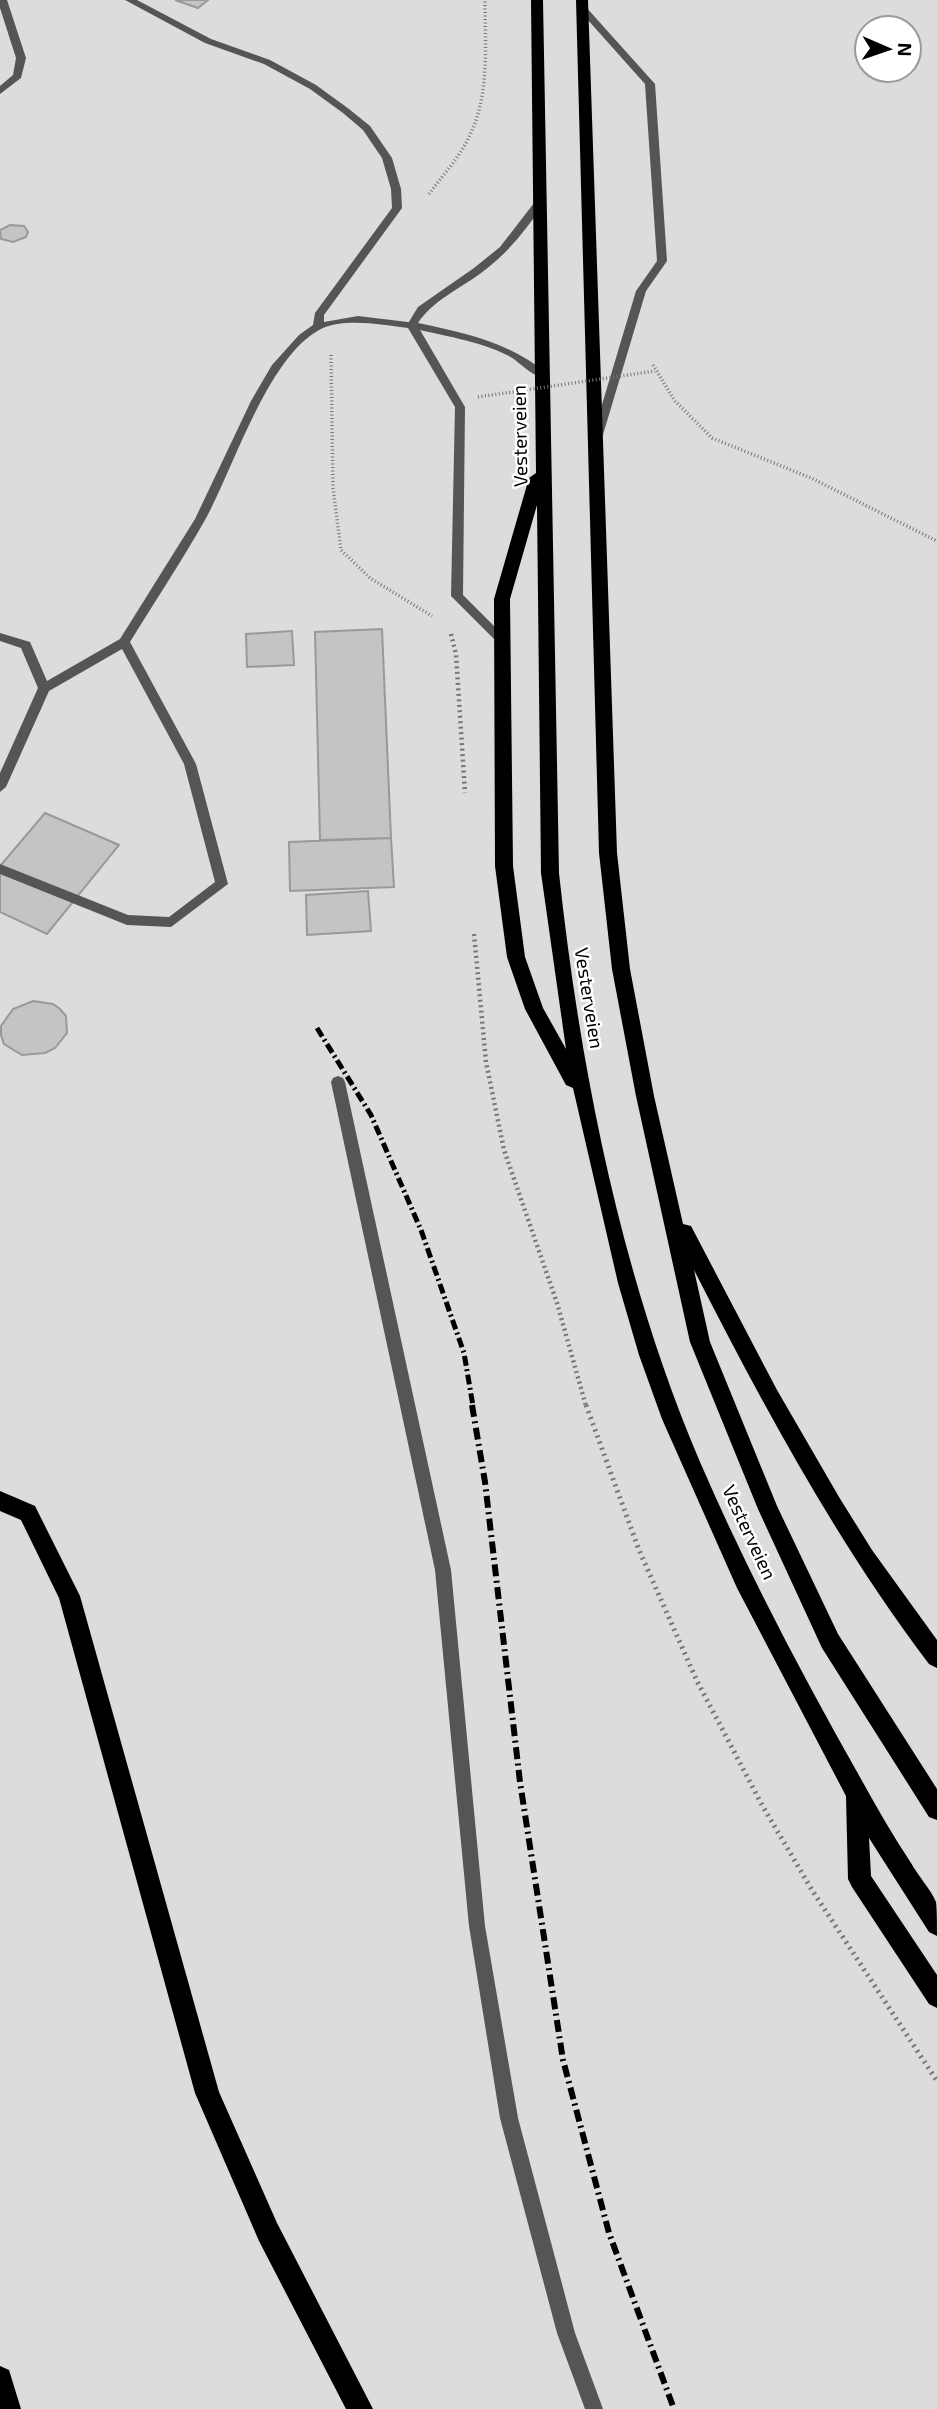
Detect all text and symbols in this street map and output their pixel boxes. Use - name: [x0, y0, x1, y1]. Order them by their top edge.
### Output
- north arrow: [853, 14, 923, 84]
- text: N: [894, 42, 917, 57]
- street label: Vesterveien: [507, 385, 531, 487]
- street label: Vesterveien: [571, 946, 609, 1050]
- street label: Vesterveien: [718, 1481, 782, 1583]

